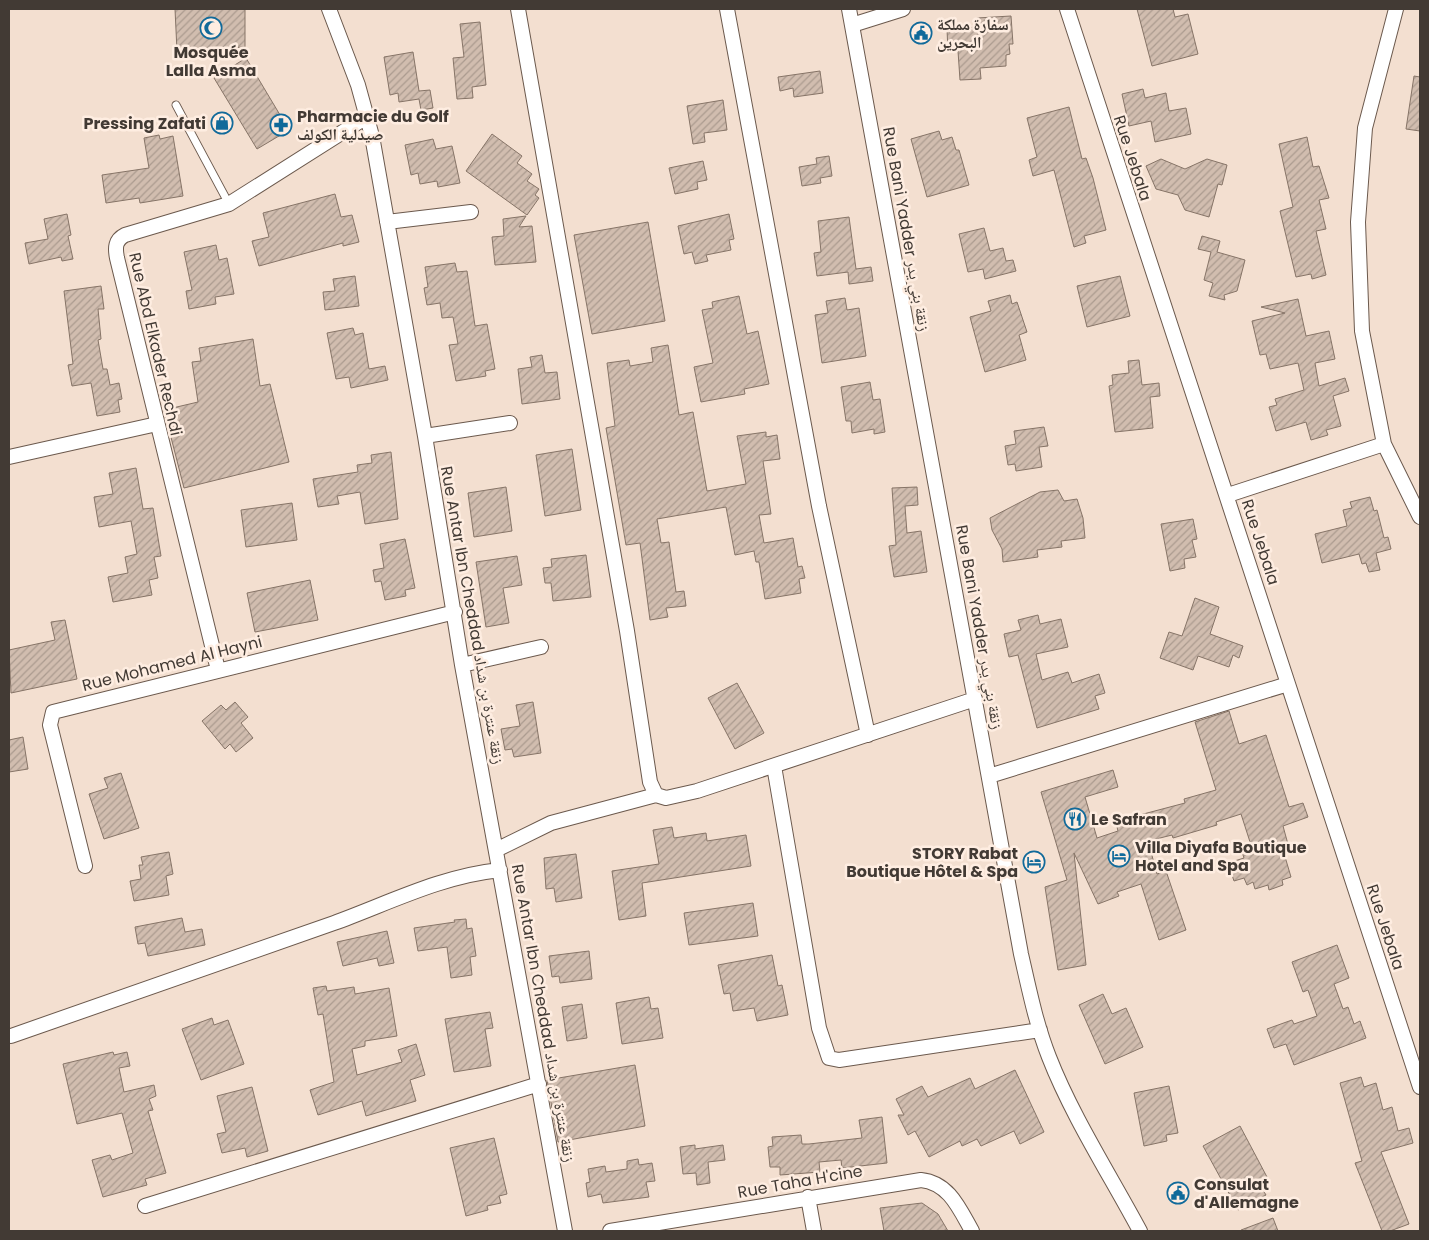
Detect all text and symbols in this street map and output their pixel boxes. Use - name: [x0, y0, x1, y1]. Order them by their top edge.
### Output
- place label: سفارة مملكة البحرين: [937, 13, 1009, 54]
- mosque icon: Mosquée Lalla Asma: [199, 16, 223, 40]
- public building icon: سفارة مملكة البحرين: [909, 21, 933, 45]
- place label: Mosquée Lalla Asma: [166, 41, 256, 82]
- place label: Pharmacie du Golf صيدلية الكولف: [297, 105, 449, 146]
- shop icon: Pressing Zafati: [210, 111, 234, 135]
- place label: Pressing Zafati: [83, 112, 206, 135]
- street label: Rue Jebala: [1108, 112, 1157, 204]
- pharmacy icon: Pharmacie du Golf صيدلية الكولف: [269, 113, 293, 137]
- street label: Rue Bani Yadder زنقة بني يدر: [876, 125, 936, 333]
- street label: Rue Abd Elkader Rechdi: [123, 250, 188, 438]
- street label: Rue Antar Ibn Cheddad زنقة عنترة بن شداد: [435, 464, 510, 766]
- street label: Rue Jebala: [1236, 496, 1285, 588]
- street label: Rue Bani Yadder زنقة بني يدر: [949, 523, 1009, 731]
- street label: Rue Mohamed Al Hayni: [80, 630, 265, 697]
- restaurant icon: Le Safran: [1063, 807, 1087, 831]
- place label: Le Safran: [1091, 808, 1167, 831]
- place label: Villa Diyafa Boutique Hotel and Spa: [1135, 836, 1307, 877]
- place label: STORY Rabat Boutique Hôtel & Spa: [846, 842, 1018, 883]
- hotel icon: Villa Diyafa Boutique Hotel and Spa: [1107, 844, 1131, 868]
- hotel icon: STORY Rabat Boutique Hôtel & Spa: [1022, 850, 1046, 874]
- street label: Rue Antar Ibn Cheddad زنقة عنترة بن شداد: [506, 862, 581, 1164]
- street label: Rue Jebala: [1361, 881, 1410, 973]
- street label: Rue Taha H'cine: [736, 1159, 864, 1204]
- place label: Consulat d'Allemagne: [1194, 1173, 1299, 1214]
- public building icon: Consulat d'Allemagne: [1166, 1181, 1190, 1205]

